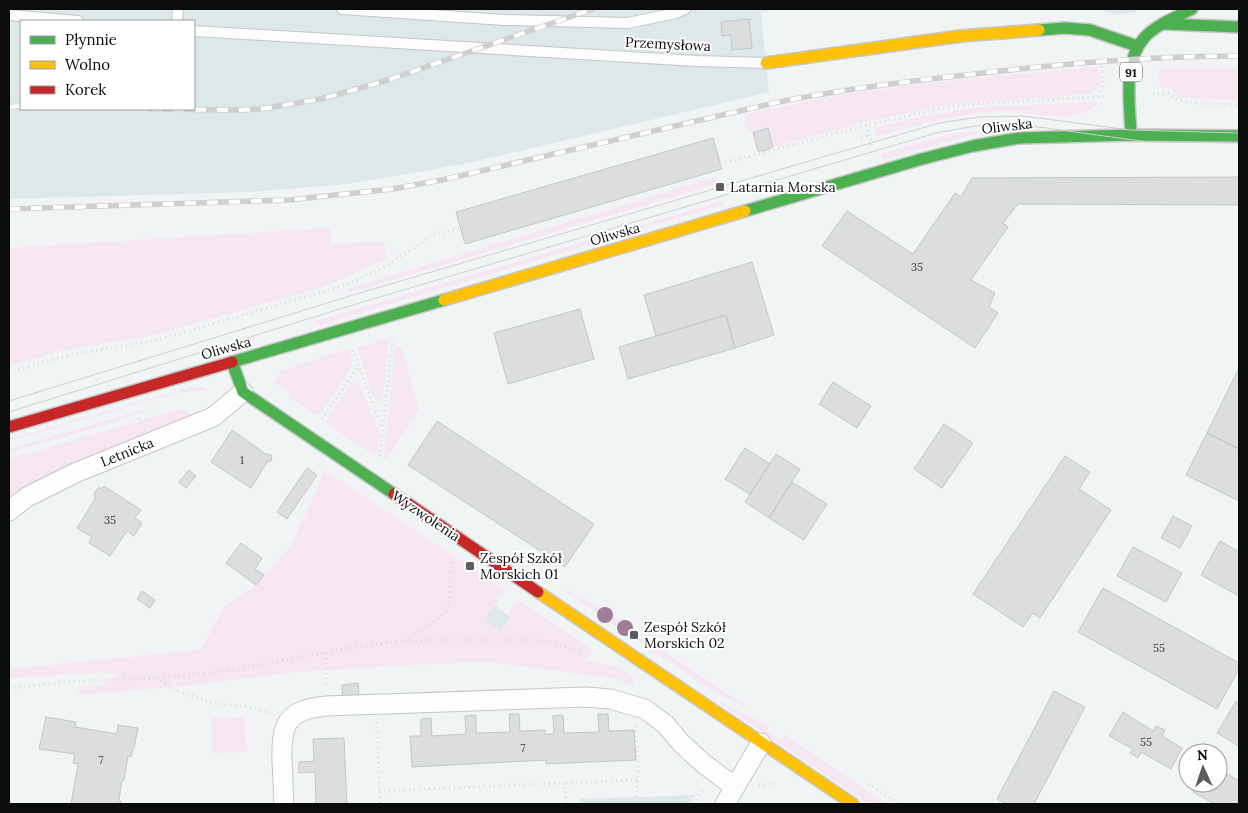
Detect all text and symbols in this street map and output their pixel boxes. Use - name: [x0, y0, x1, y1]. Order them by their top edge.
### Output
- legend: [20, 20, 195, 110]
- text: Płynnie: [65, 30, 117, 49]
- street label: Przemysłowa: [625, 33, 711, 55]
- text: Wolno: [65, 55, 110, 74]
- road number: 91: [1120, 62, 1142, 82]
- text: Korek: [65, 80, 106, 99]
- street label: Oliwska: [980, 114, 1034, 138]
- place label: Latarnia Morska: [730, 178, 836, 196]
- marker: Latarnia Morska: [714, 181, 726, 193]
- street label: Oliwska: [588, 218, 642, 250]
- house number: 35: [911, 260, 923, 274]
- street label: Oliwska: [199, 332, 253, 364]
- street label: Letnicka: [98, 433, 156, 471]
- house number: 1: [240, 453, 244, 467]
- street label: Wyzwolenia: [388, 487, 464, 545]
- house number: 35: [104, 513, 116, 527]
- place label: Zespół Szkół Morskich 01: [480, 549, 563, 583]
- marker: Zespół Szkół Morskich 01: [464, 560, 476, 572]
- place label: Zespół Szkół Morskich 02: [644, 618, 727, 652]
- marker: Zespół Szkół Morskich 02: [628, 629, 640, 641]
- house number: 55: [1153, 641, 1165, 655]
- house number: 55: [1140, 735, 1152, 749]
- house number: 7: [520, 741, 526, 755]
- north arrow: [1178, 743, 1228, 793]
- text: N: [1196, 746, 1208, 764]
- house number: 7: [98, 753, 104, 767]

